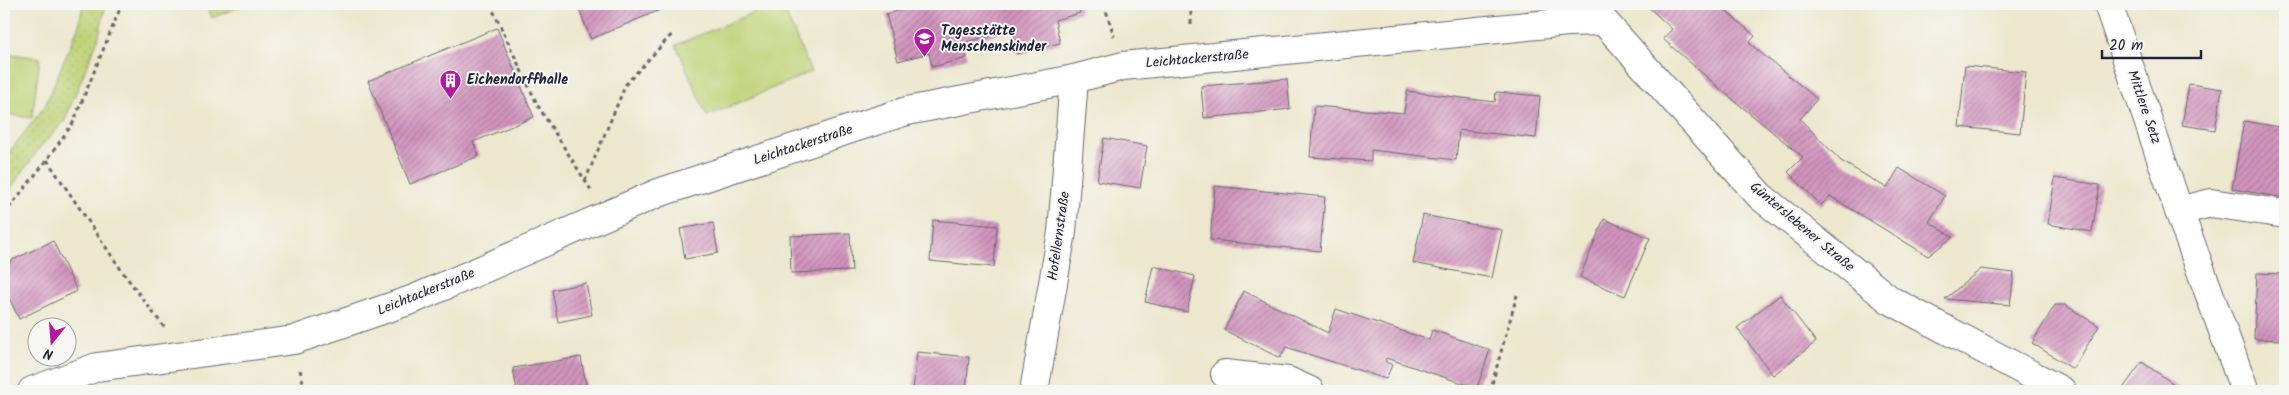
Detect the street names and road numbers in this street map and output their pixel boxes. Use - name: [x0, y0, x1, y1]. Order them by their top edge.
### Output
- street label: Leichtackerstraße: [1144, 43, 1250, 74]
- street label: Mittlere Setz: [2121, 67, 2167, 147]
- street label: Leichtackerstraße: [750, 118, 856, 171]
- street label: Günterslebener Straße: [1745, 176, 1860, 278]
- street label: Hofellernstraße: [1042, 189, 1076, 282]
- street label: Leichtackerstraße: [374, 262, 479, 322]

